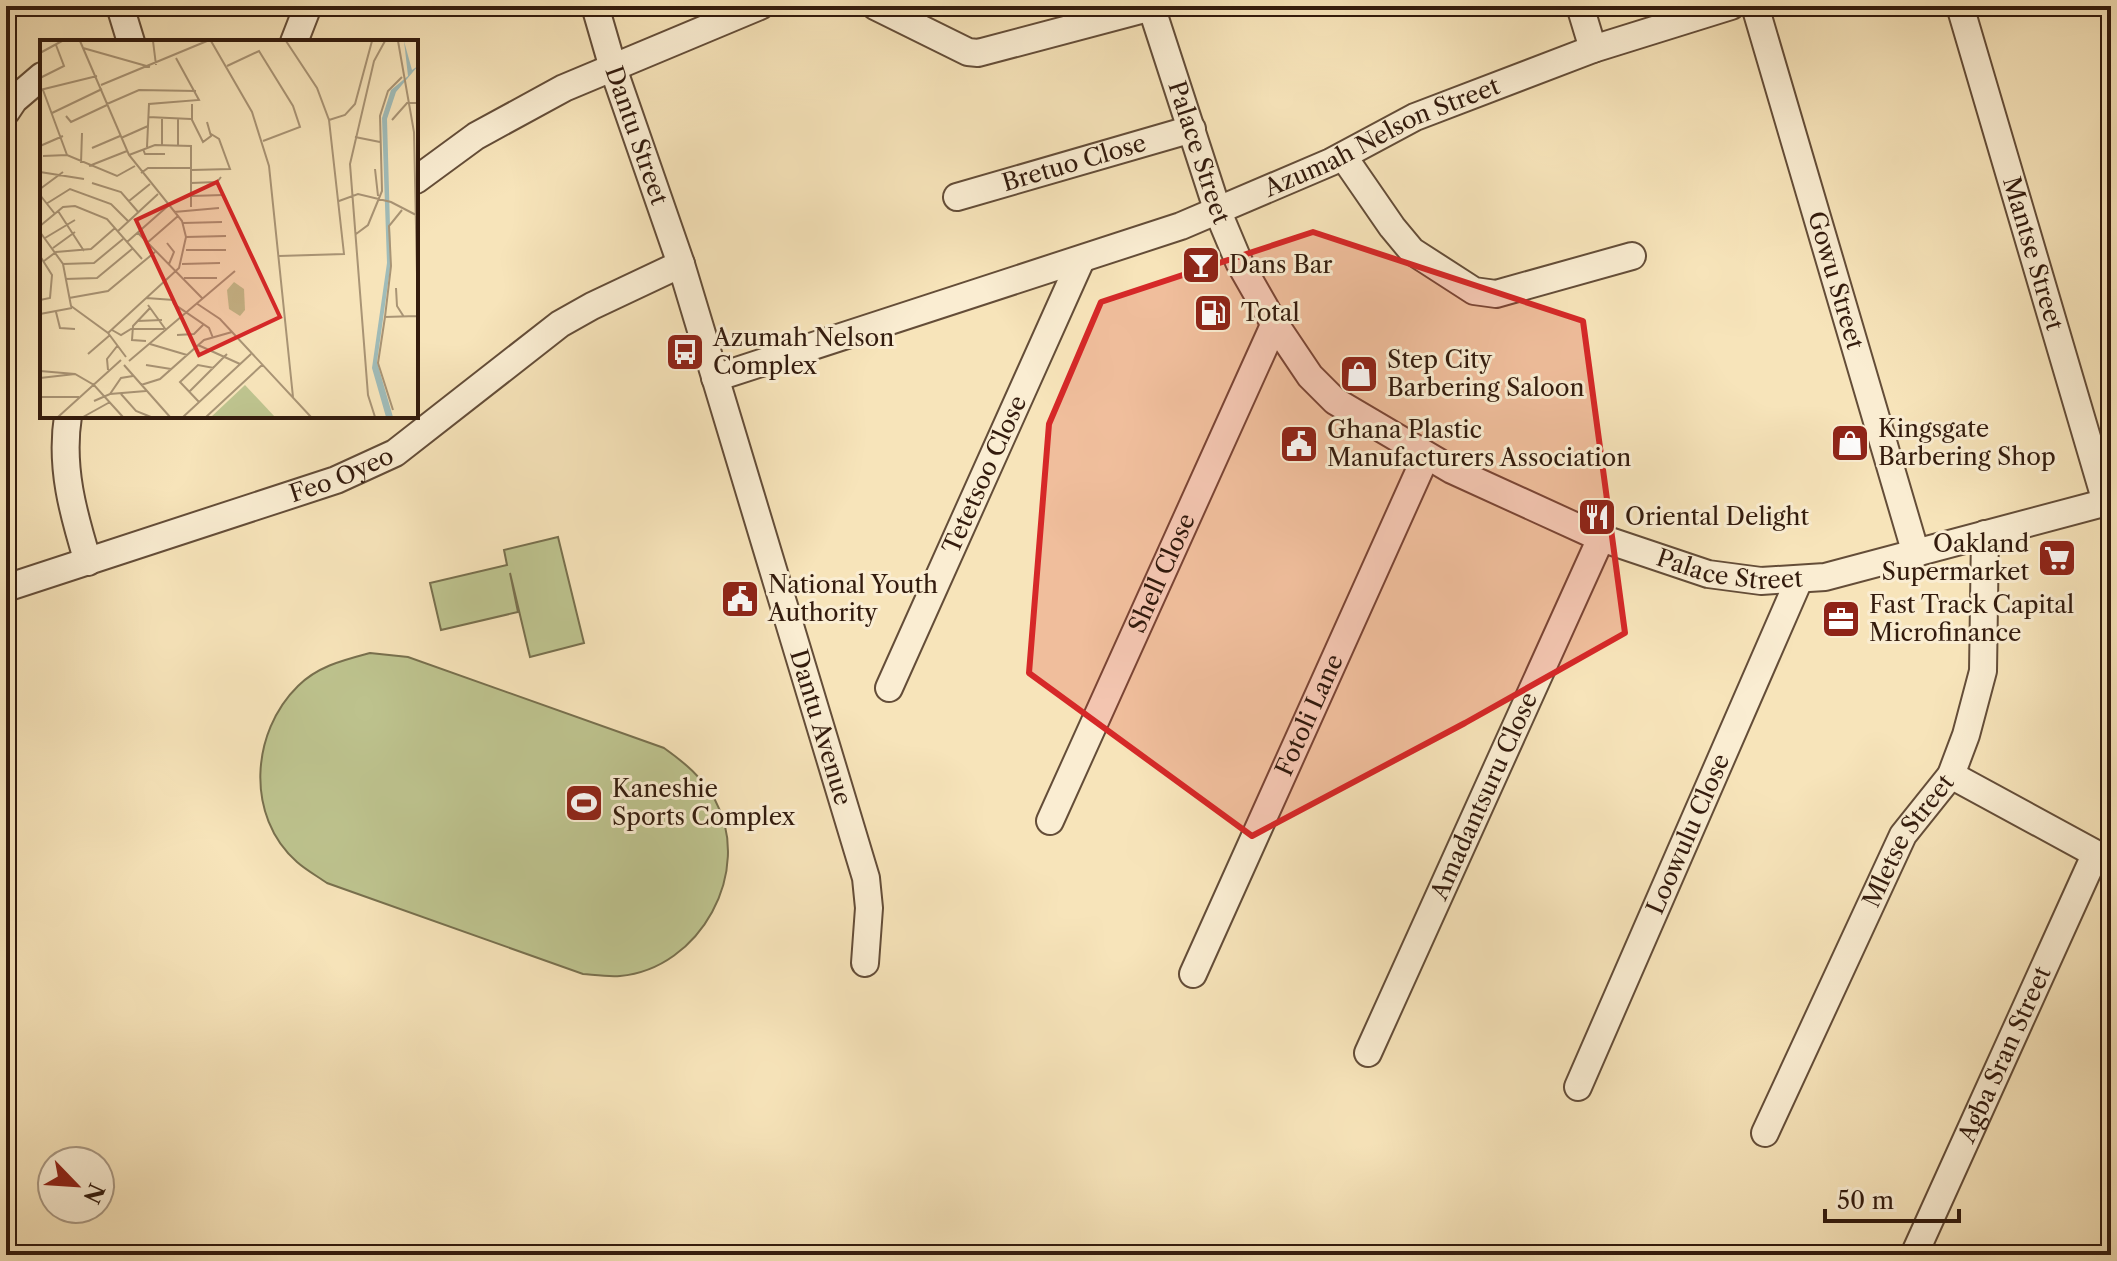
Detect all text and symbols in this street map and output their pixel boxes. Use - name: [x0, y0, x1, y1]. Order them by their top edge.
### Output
- inset map: [40, 40, 418, 418]
- street label: Dantu Street: [599, 62, 675, 209]
- street label: Azumah Nelson Street: [1259, 71, 1504, 203]
- street label: Palace Street: [1162, 77, 1237, 229]
- street label: Bretuo Close: [999, 128, 1149, 197]
- street label: Mantse Street: [1997, 173, 2070, 334]
- street label: Gowu Street: [1802, 208, 1870, 353]
- bar icon: Dans Bar: [1180, 244, 1222, 286]
- place label: Dans Bar: [1229, 250, 1333, 279]
- fuel station icon: Total: [1192, 292, 1234, 334]
- place label: Total: [1241, 298, 1300, 327]
- place label: Azumah Nelson Complex: [712, 323, 894, 380]
- bus stop icon: Azumah Nelson Complex: [664, 331, 706, 373]
- place label: Step City Barbering Saloon: [1387, 345, 1584, 402]
- shop icon: Step City Barbering Saloon: [1338, 353, 1380, 395]
- street label: Tetetsoo Close: [936, 391, 1032, 558]
- place label: Kingsgate Barbering Shop: [1878, 414, 2056, 471]
- place label: Ghana Plastic Manufacturers Association: [1327, 415, 1631, 472]
- shop icon: Kingsgate Barbering Shop: [1829, 422, 1871, 464]
- public building icon: Ghana Plastic Manufacturers Association: [1278, 423, 1320, 465]
- street label: Feo Oyeo: [285, 441, 398, 508]
- restaurant icon: Oriental Delight: [1576, 496, 1618, 538]
- place label: Oriental Delight: [1625, 502, 1810, 531]
- street label: Shell Close: [1122, 509, 1201, 637]
- place label: Oakland Supermarket: [1882, 529, 2030, 586]
- supermarket icon: Oakland Supermarket: [2036, 537, 2078, 579]
- street label: Palace Street: [1653, 543, 1804, 595]
- place label: National Youth Authority: [767, 570, 938, 627]
- public building icon: National Youth Authority: [719, 578, 761, 620]
- place label: Fast Track Capital Microfinance: [1869, 590, 2074, 647]
- office icon: Fast Track Capital Microfinance: [1820, 598, 1862, 640]
- street label: Dantu Avenue: [784, 646, 858, 809]
- street label: Fotoli Lane: [1269, 649, 1349, 780]
- street label: Amadantsuru Close: [1424, 688, 1543, 905]
- street label: Loowulu Close: [1640, 749, 1735, 918]
- street label: Mletse Street: [1857, 768, 1960, 912]
- place label: Kaneshie Sports Complex: [612, 774, 795, 831]
- sports icon: Kaneshie Sports Complex: [563, 782, 605, 824]
- street label: Agba Sran Street: [1951, 961, 2057, 1148]
- north arrow: [36, 1145, 116, 1225]
- scale bar: [1825, 1173, 1959, 1223]
- text: N: [77, 1179, 110, 1208]
- text: 50 m: [1837, 1186, 1894, 1215]

